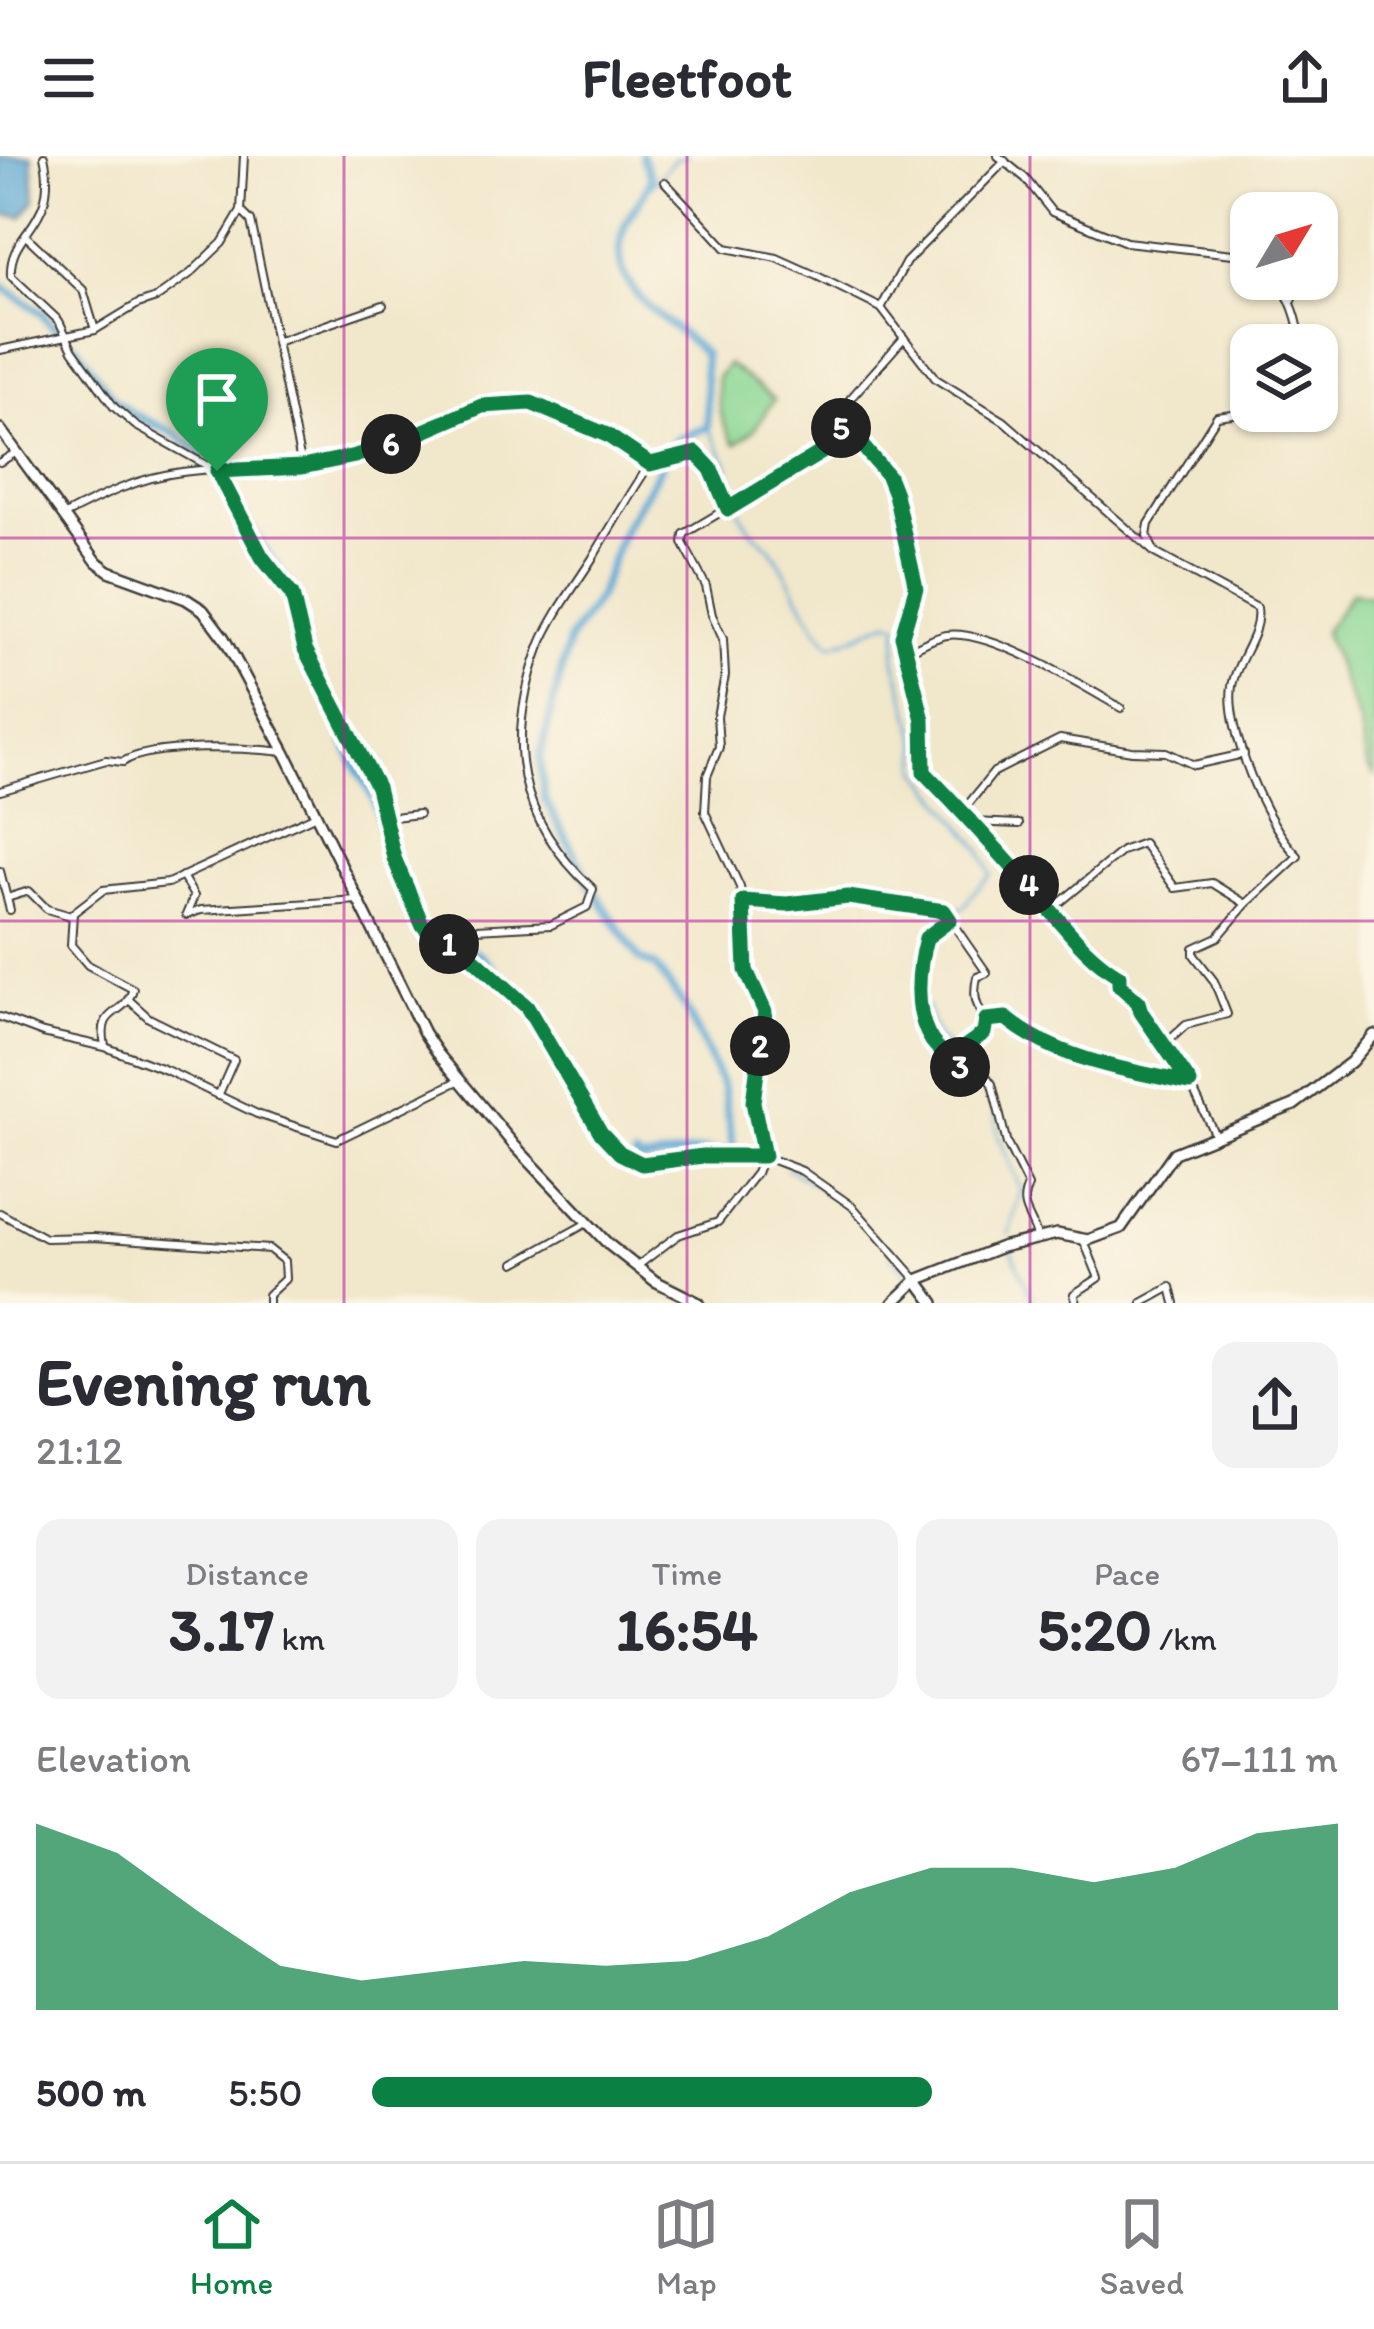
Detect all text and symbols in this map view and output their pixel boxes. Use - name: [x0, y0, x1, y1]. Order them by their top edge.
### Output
- icon: menu: [36, 45, 102, 111]
- icon: share: [1272, 45, 1338, 111]
- text: Fleetfoot: [582, 46, 792, 111]
- north arrow: [1230, 192, 1338, 300]
- map controls: [1230, 192, 1338, 432]
- button: layers: [1230, 324, 1338, 432]
- pin: [166, 348, 268, 471]
- icon: arrive: [184, 366, 250, 432]
- pin: 5: [811, 398, 871, 458]
- text: 5: [832, 408, 850, 447]
- pin: 6: [361, 414, 421, 474]
- text: 6: [382, 424, 400, 463]
- pin: 4: [999, 855, 1059, 915]
- text: 4: [1019, 865, 1039, 904]
- pin: 1: [419, 914, 479, 974]
- text: 1: [441, 924, 457, 963]
- pin: 2: [730, 1016, 790, 1076]
- text: 2: [751, 1026, 769, 1065]
- pin: 3: [930, 1037, 990, 1097]
- text: 3: [951, 1047, 969, 1086]
- text: Evening run: [36, 1342, 371, 1422]
- button: share: [1212, 1342, 1338, 1468]
- text: 21:12: [36, 1427, 123, 1474]
- text: Distance: [185, 1554, 309, 1593]
- text: Time: [652, 1554, 722, 1593]
- text: Pace: [1094, 1554, 1160, 1593]
- text: 3.17: [169, 1593, 274, 1665]
- text: 16:54: [616, 1593, 758, 1665]
- text: 5:20: [1037, 1593, 1152, 1665]
- text: km: [274, 1619, 325, 1658]
- text: /km: [1152, 1619, 1217, 1658]
- text: Elevation: [36, 1735, 191, 1782]
- text: 67–111 m: [1180, 1735, 1338, 1782]
- text: 500 m: [36, 2069, 146, 2116]
- text: 5:50: [228, 2069, 303, 2116]
- tab: Home: [190, 2191, 273, 2302]
- tab: Map: [653, 2191, 719, 2302]
- tab: Saved: [1100, 2191, 1184, 2302]

